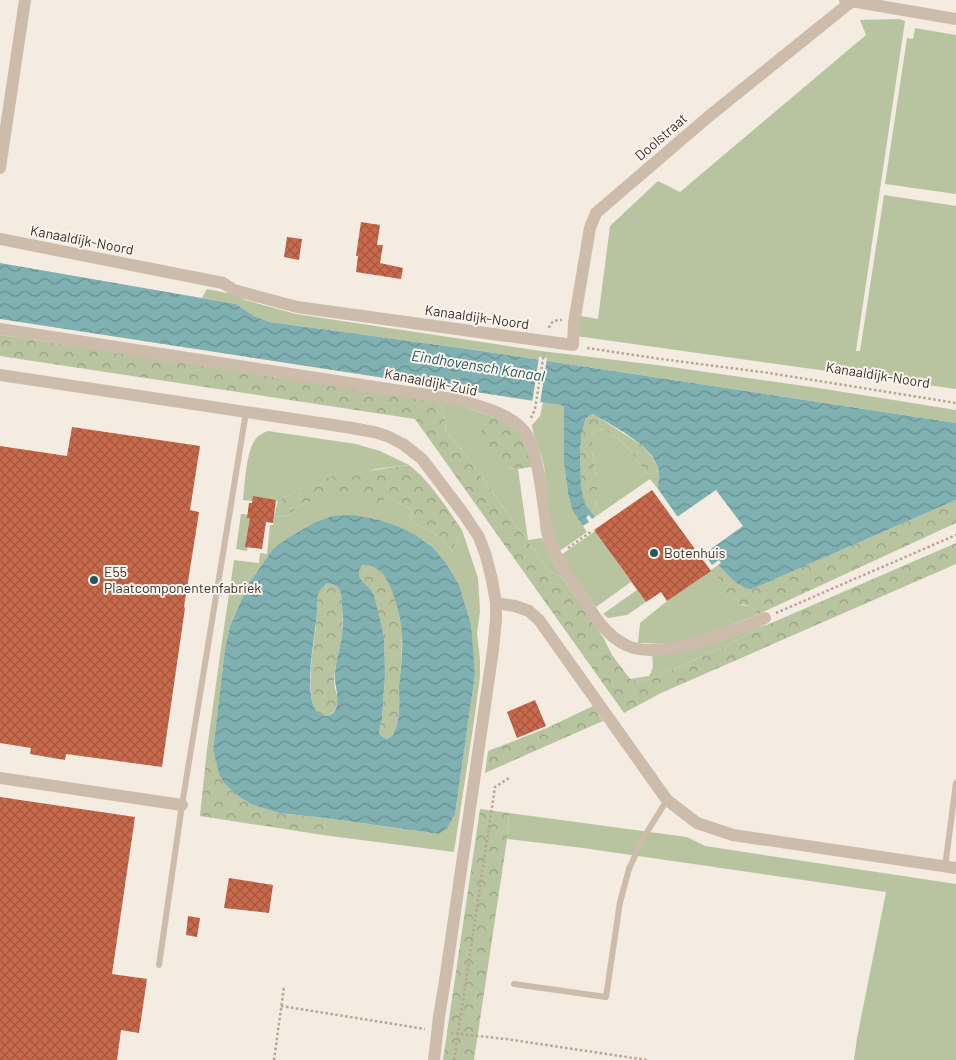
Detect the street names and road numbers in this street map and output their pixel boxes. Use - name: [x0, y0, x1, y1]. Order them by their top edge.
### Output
- street label: Doolstraat: [631, 109, 690, 164]
- street label: Kanaaldijk-Noord: [29, 221, 135, 258]
- street label: Kanaaldijk-Noord: [424, 301, 530, 332]
- street label: Kanaaldijk-Noord: [825, 358, 931, 391]
- street label: Kanaaldijk-Zuid: [383, 364, 479, 399]

